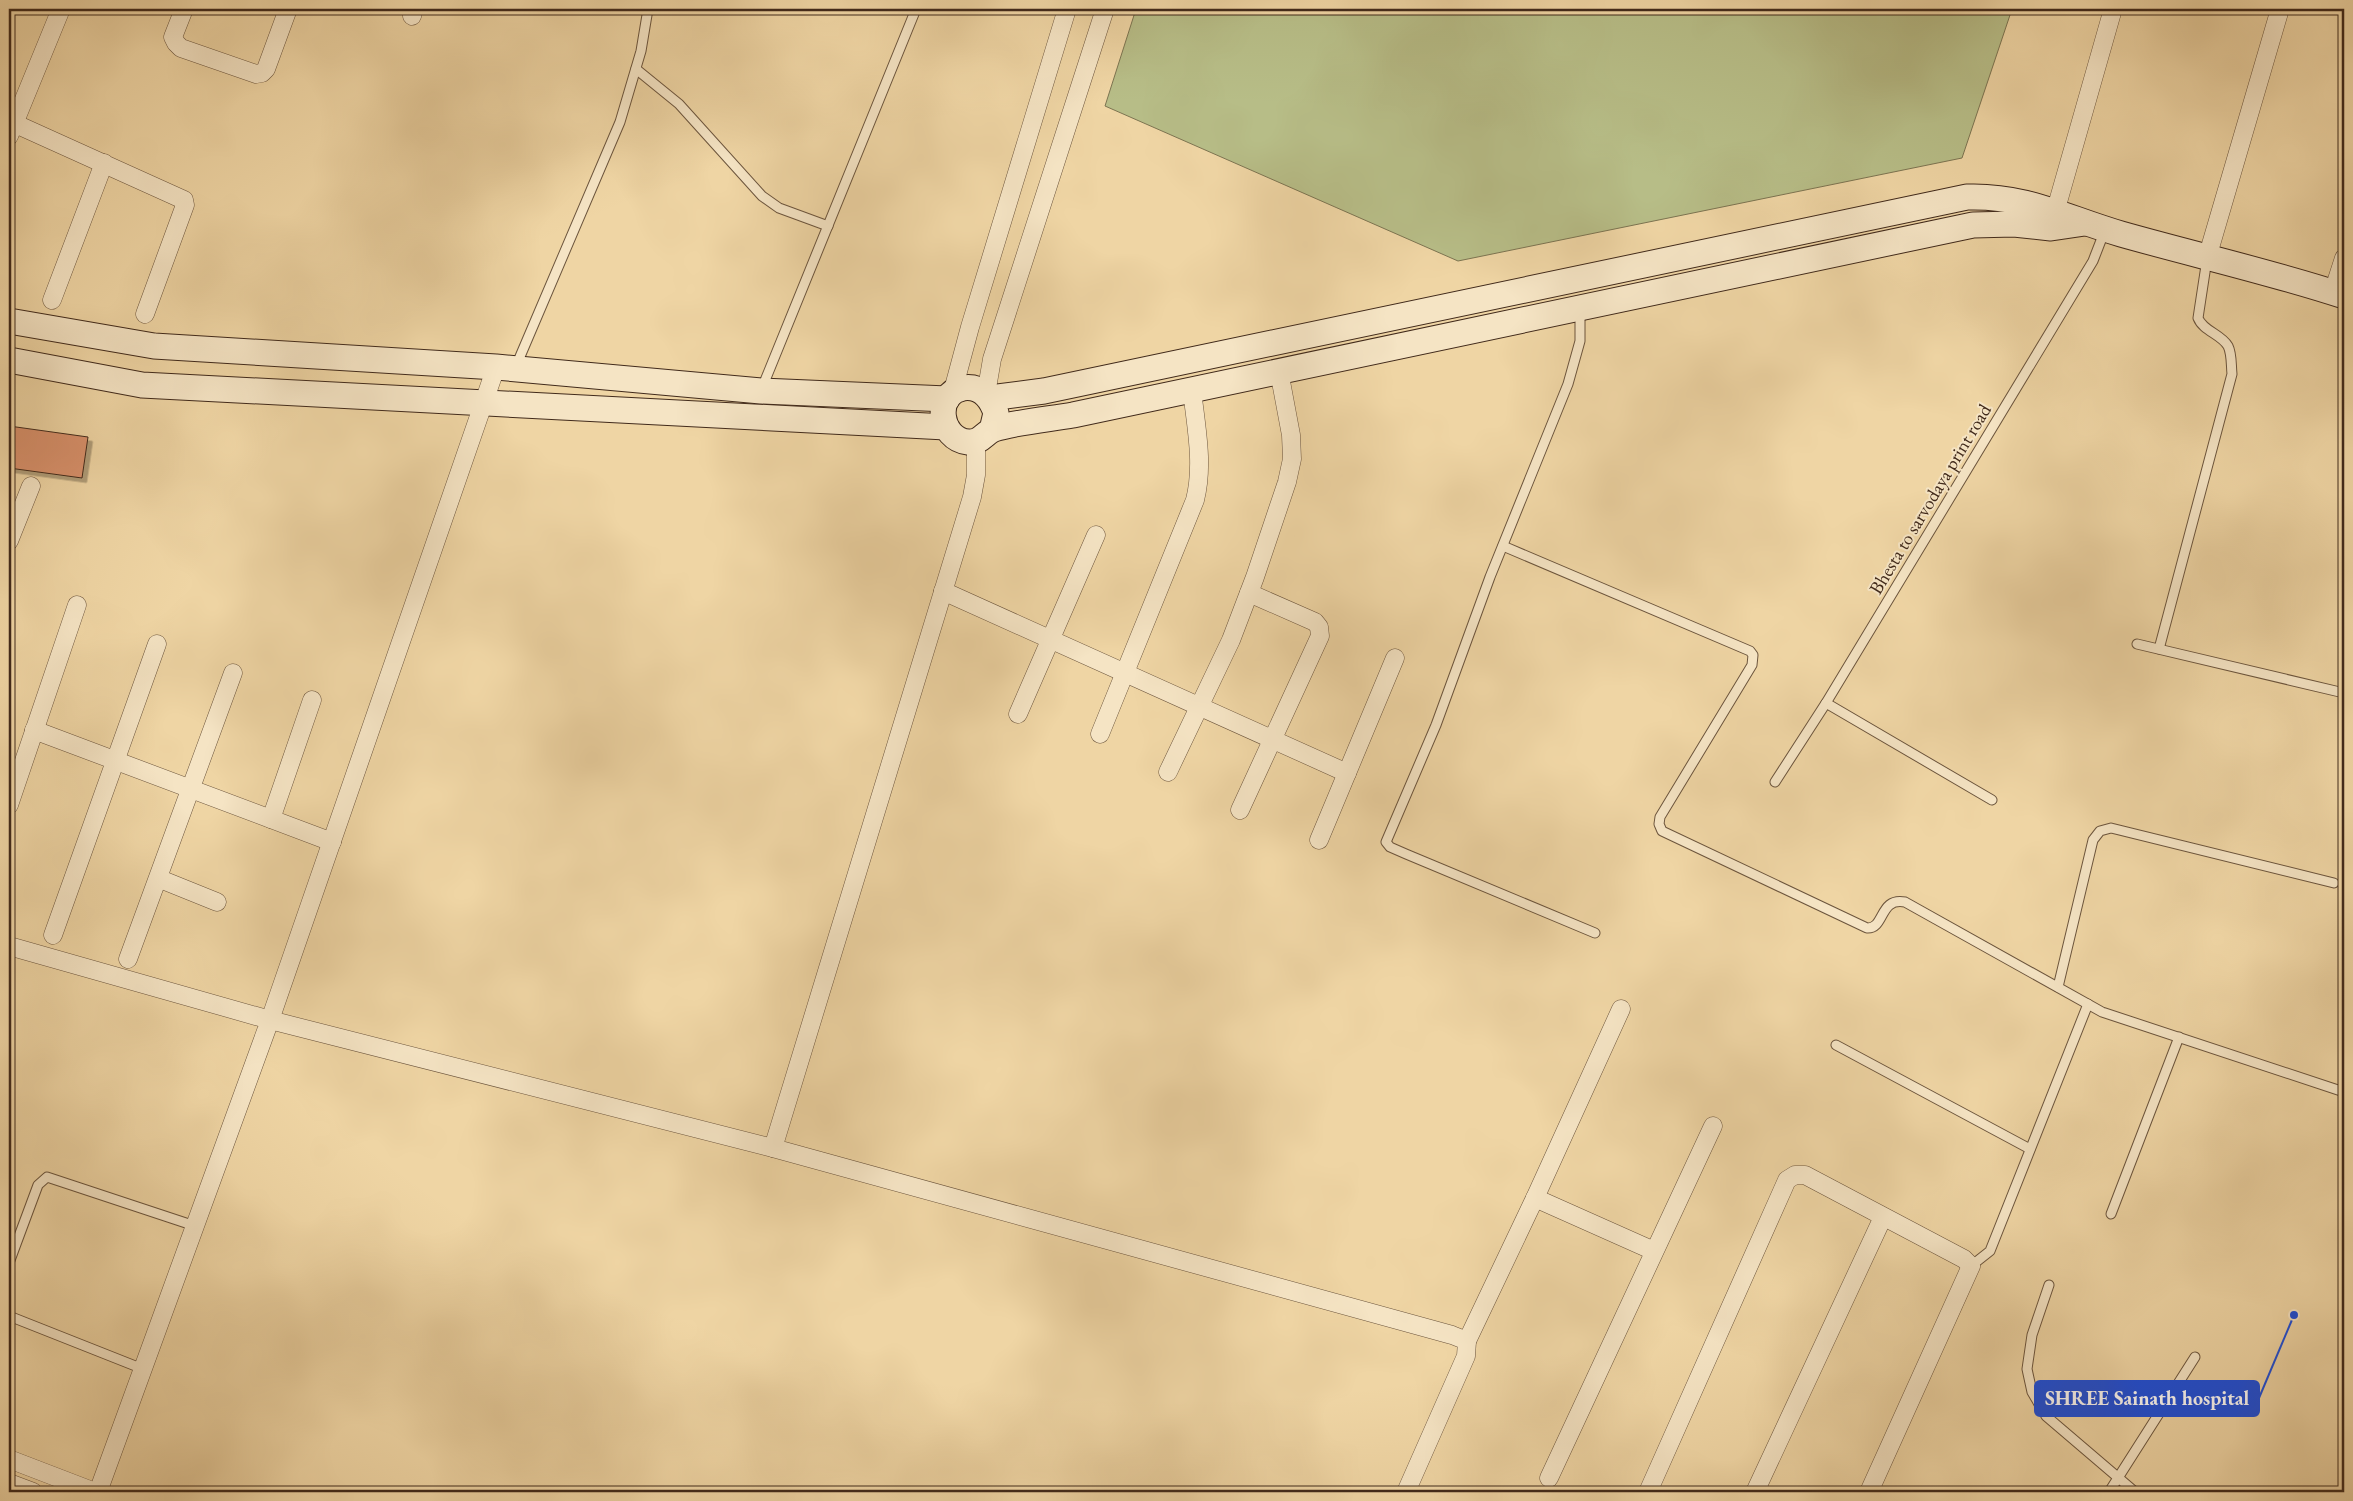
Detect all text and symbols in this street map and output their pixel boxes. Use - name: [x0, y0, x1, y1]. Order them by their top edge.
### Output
- street label: Bhesta to sarvodaya print road: [1863, 399, 1997, 599]
- callout: SHREE Sainath hospital: [2035, 1381, 2259, 1416]
- text: SHREE Sainath hospital: [2045, 1385, 2249, 1411]

